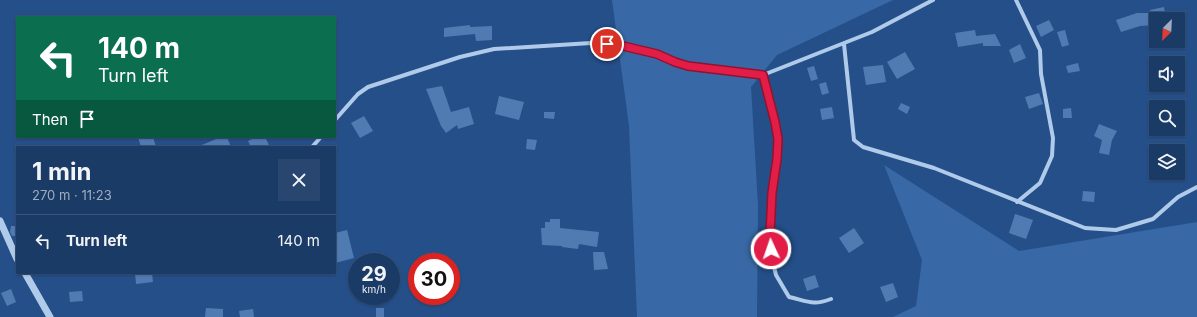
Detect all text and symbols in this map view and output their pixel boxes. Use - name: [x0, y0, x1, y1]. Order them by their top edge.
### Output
- north arrow: [1149, 12, 1185, 48]
- map controls: [1149, 12, 1185, 180]
- pin: [590, 27, 624, 61]
- text: 140 m: [98, 31, 180, 65]
- icon: left: [32, 32, 84, 84]
- icon: arrive: [596, 33, 618, 55]
- button: sound: [1149, 56, 1185, 92]
- text: Turn left: [98, 65, 168, 86]
- button: search: [1149, 100, 1185, 136]
- icon: arrive: [76, 108, 98, 130]
- text: Then: [32, 110, 68, 129]
- button: layers: [1149, 144, 1185, 180]
- text: 1 min: [32, 157, 91, 186]
- button: close: [278, 159, 320, 201]
- text: 270 m · 11:23: [32, 187, 112, 203]
- position arrow: [750, 228, 792, 270]
- icon: left: [32, 230, 54, 252]
- text: Turn left: [66, 231, 127, 250]
- text: 140 m: [277, 231, 320, 250]
- speed limit sign: 30: [408, 253, 460, 305]
- text: 29: [361, 262, 387, 286]
- text: km/h: [362, 283, 386, 295]

